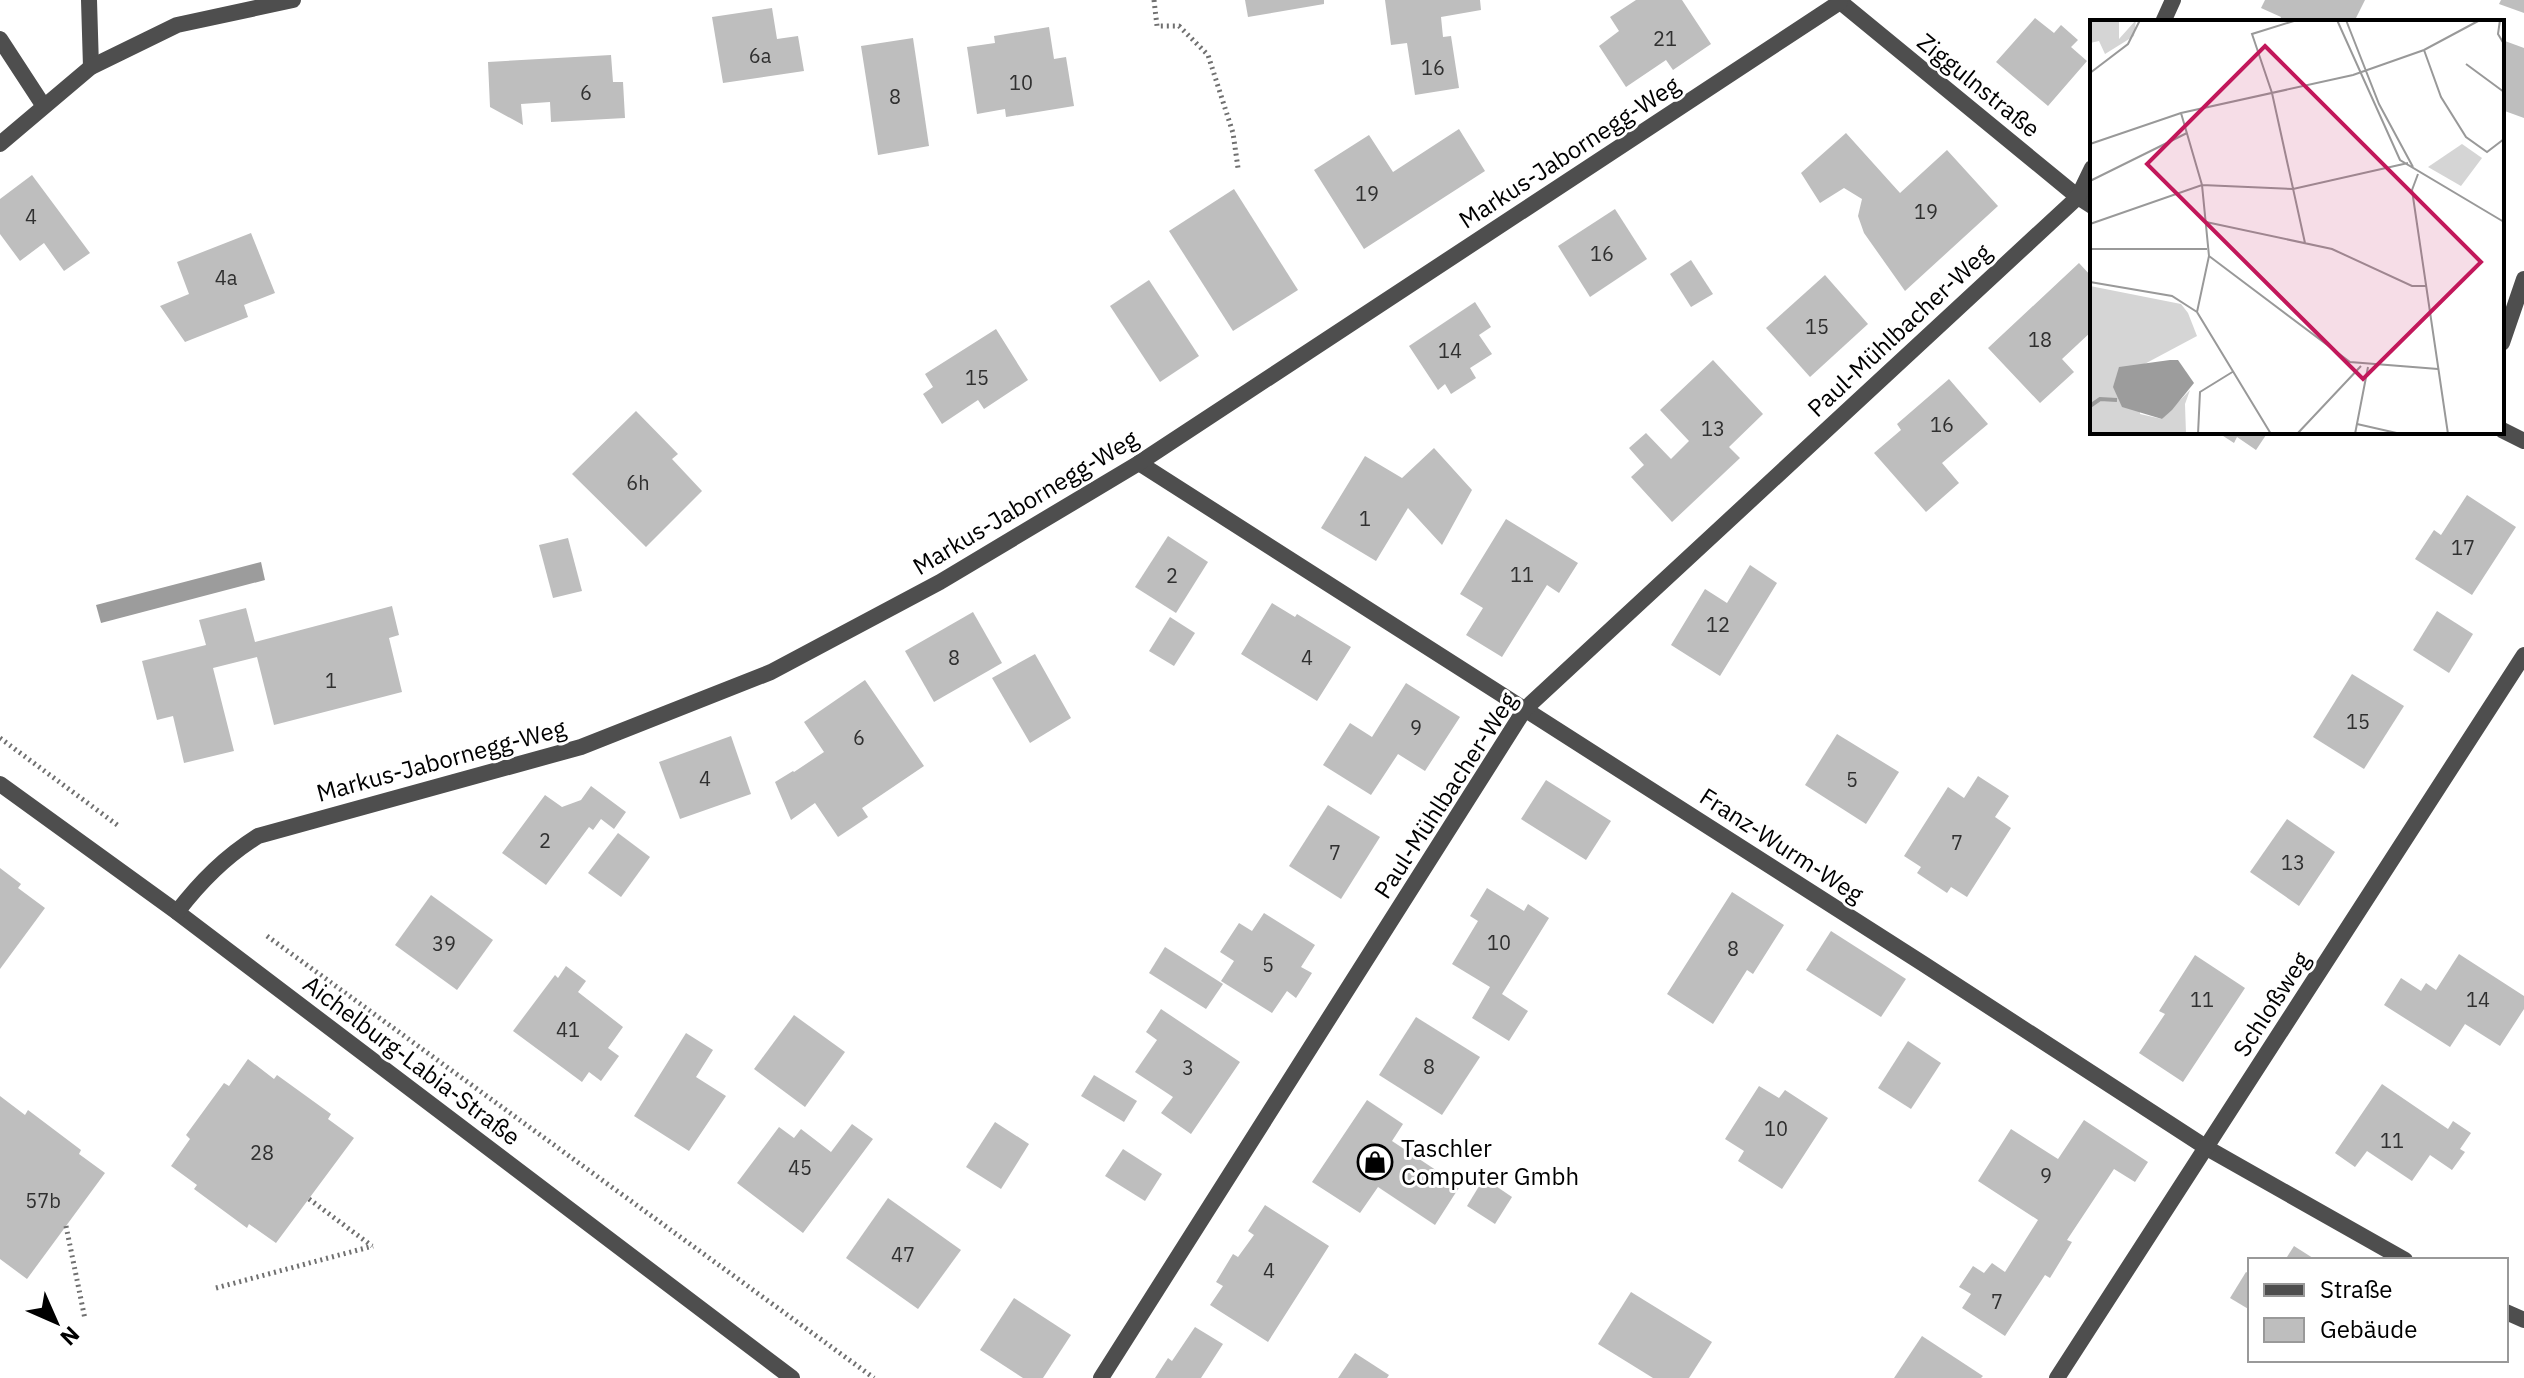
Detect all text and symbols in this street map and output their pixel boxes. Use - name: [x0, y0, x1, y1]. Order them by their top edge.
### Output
- inset map: [2090, 20, 2504, 434]
- house number: 21: [1653, 25, 1677, 52]
- street label: Ziggulnstraße: [1911, 26, 2047, 144]
- house number: 6a: [749, 42, 772, 69]
- house number: 16: [1421, 54, 1445, 81]
- street label: Markus-Jabornegg-Weg: [1452, 68, 1686, 235]
- house number: 10: [1009, 69, 1033, 96]
- house number: 6: [580, 79, 592, 106]
- house number: 8: [889, 83, 901, 110]
- house number: 19: [1355, 180, 1379, 207]
- house number: 19: [1914, 198, 1938, 225]
- house number: 4: [25, 203, 37, 230]
- street label: Paul-Mühlbacher-Weg: [1800, 236, 1998, 424]
- house number: 16: [1590, 240, 1614, 267]
- house number: 4a: [215, 264, 238, 291]
- house number: 15: [1805, 313, 1829, 340]
- house number: 18: [2028, 326, 2052, 353]
- house number: 14: [1438, 337, 1462, 364]
- house number: 15: [965, 364, 989, 391]
- house number: 16: [1930, 411, 1954, 438]
- house number: 13: [1701, 415, 1725, 442]
- street label: Markus-Jabornegg-Weg: [907, 422, 1144, 582]
- house number: 6h: [626, 469, 650, 496]
- house number: 1: [1359, 505, 1371, 532]
- house number: 17: [2451, 534, 2475, 561]
- house number: 11: [1510, 561, 1534, 588]
- house number: 2: [1166, 562, 1178, 589]
- house number: 12: [1706, 611, 1730, 638]
- house number: 8: [948, 644, 960, 671]
- house number: 4: [1301, 644, 1313, 671]
- house number: 1: [325, 667, 337, 694]
- street label: Paul-Mühlbacher-Weg: [1366, 685, 1524, 904]
- house number: 15: [2346, 708, 2370, 735]
- street label: Markus-Jabornegg-Weg: [313, 711, 570, 809]
- house number: 9: [1410, 714, 1422, 741]
- house number: 6: [853, 724, 865, 751]
- house number: 4: [699, 765, 711, 792]
- house number: 5: [1846, 766, 1858, 793]
- street label: Franz-Wurm-Weg: [1694, 780, 1870, 910]
- house number: 2: [539, 827, 551, 854]
- house number: 7: [1951, 829, 1963, 856]
- house number: 7: [1329, 839, 1341, 866]
- house number: 13: [2281, 849, 2305, 876]
- house number: 10: [1487, 929, 1511, 956]
- house number: 39: [432, 930, 456, 957]
- house number: 8: [1727, 935, 1739, 962]
- street label: Schloßweg: [2225, 945, 2317, 1063]
- house number: 5: [1262, 951, 1274, 978]
- street label: Aichelburg-Labia-Straße: [297, 968, 527, 1152]
- house number: 11: [2190, 986, 2214, 1013]
- house number: 14: [2466, 986, 2490, 1013]
- house number: 41: [556, 1016, 580, 1043]
- house number: 8: [1423, 1053, 1435, 1080]
- house number: 3: [1182, 1054, 1194, 1081]
- house number: 10: [1764, 1115, 1788, 1142]
- house number: 11: [2380, 1127, 2404, 1154]
- place label: Taschler Computer Gmbh: [1401, 1132, 1579, 1192]
- house number: 28: [250, 1139, 274, 1166]
- shop icon: Taschler Computer Gmbh: [1356, 1143, 1394, 1181]
- house number: 45: [788, 1154, 812, 1181]
- house number: 9: [2040, 1162, 2052, 1189]
- house number: 57b: [25, 1187, 61, 1214]
- house number: 47: [891, 1241, 915, 1268]
- house number: 4: [1263, 1257, 1275, 1284]
- legend: [2248, 1258, 2508, 1362]
- text: Straße: [2320, 1273, 2392, 1305]
- north arrow: [16, 1282, 96, 1362]
- house number: 7: [1991, 1288, 2003, 1315]
- text: Gebäude: [2320, 1313, 2417, 1345]
- text: N: [55, 1321, 86, 1352]

